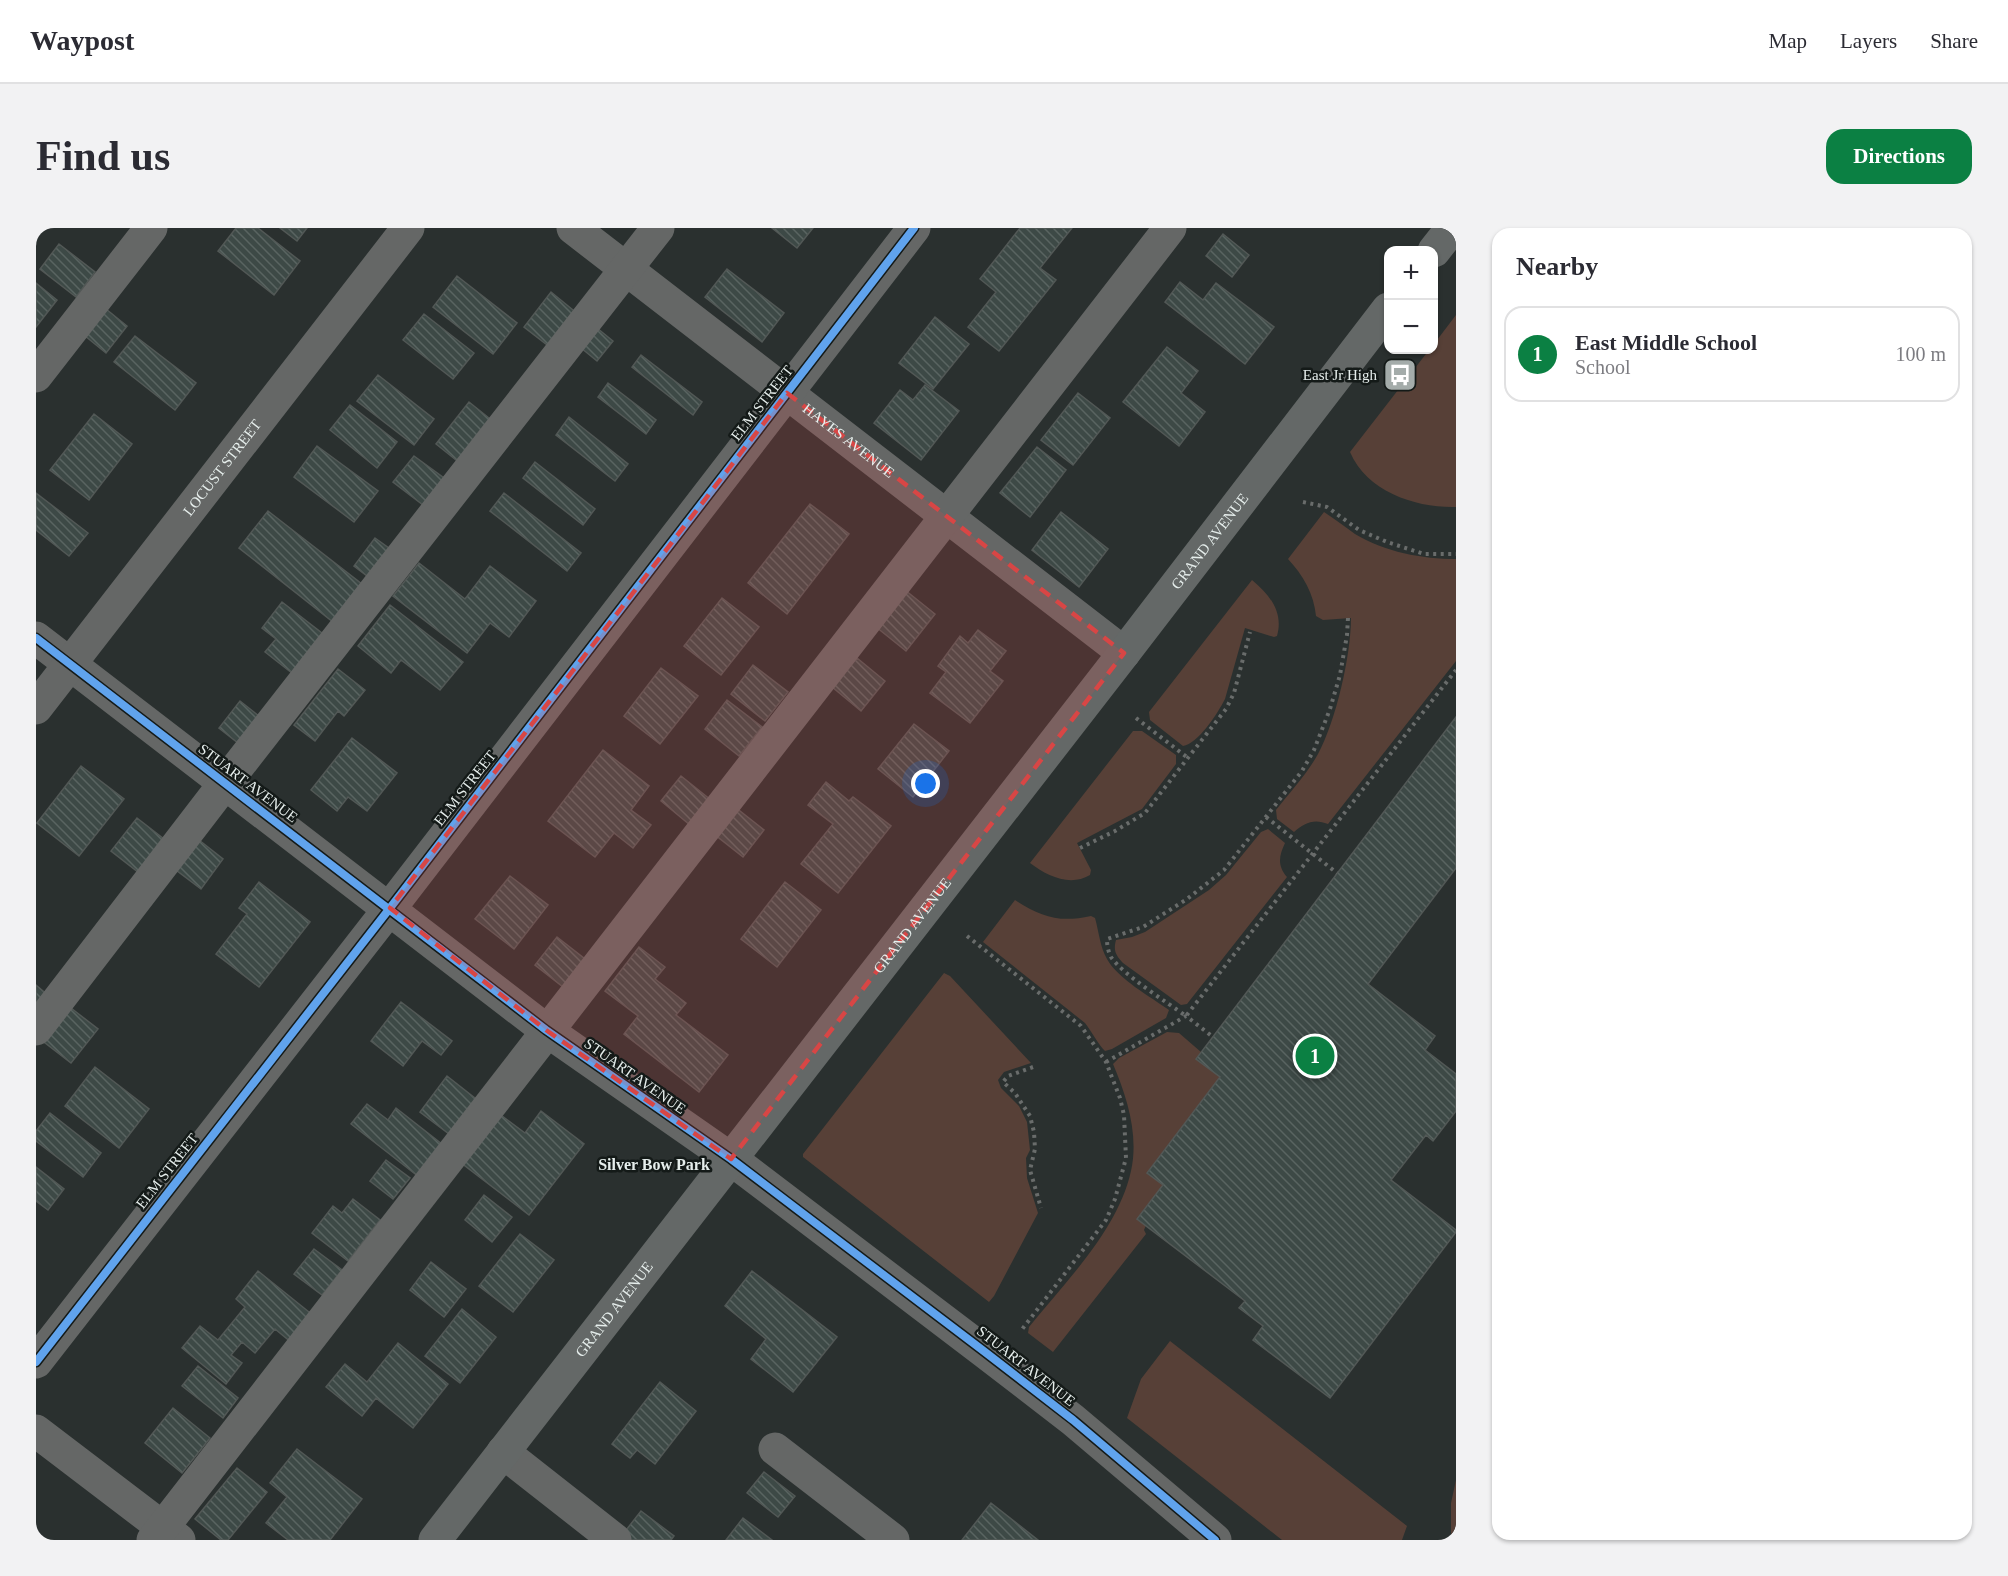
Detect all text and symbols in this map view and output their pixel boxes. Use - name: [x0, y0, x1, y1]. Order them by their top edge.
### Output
- text: Waypost: [30, 25, 134, 56]
- text: Map: [1769, 29, 1807, 53]
- text: Layers: [1840, 29, 1897, 53]
- text: Share: [1930, 29, 1978, 53]
- button: Directions: [1826, 129, 1972, 184]
- text: Find us: [36, 133, 170, 179]
- map controls: [1384, 246, 1438, 354]
- button: +: [1384, 246, 1438, 300]
- text: Nearby: [1516, 252, 1598, 281]
- button: −: [1384, 300, 1438, 354]
- text: East Middle School: [1575, 330, 1757, 355]
- text: 1: [1533, 343, 1543, 365]
- text: 100 m: [1895, 343, 1946, 365]
- text: School: [1575, 356, 1631, 378]
- bus stop icon: East Jr High: [1382, 357, 1418, 393]
- street label: ELM STREET: [728, 362, 796, 444]
- place label: East Jr High: [1303, 367, 1377, 383]
- street label: HAYES AVENUE: [800, 400, 898, 481]
- street label: LOCUST STREET: [180, 417, 264, 519]
- street label: GRAND AVENUE: [1168, 490, 1251, 592]
- street label: STUART AVENUE: [195, 741, 301, 825]
- street label: ELM STREET: [431, 747, 499, 829]
- your location: [911, 769, 940, 798]
- street label: GRAND AVENUE: [870, 875, 954, 976]
- pin: 1: [1296, 1034, 1334, 1078]
- street label: STUART AVENUE: [581, 1035, 689, 1117]
- street label: ELM STREET: [133, 1130, 201, 1212]
- district label: Silver Bow Park: [598, 1156, 710, 1173]
- street label: GRAND AVENUE: [572, 1259, 656, 1360]
- street label: STUART AVENUE: [974, 1323, 1078, 1409]

